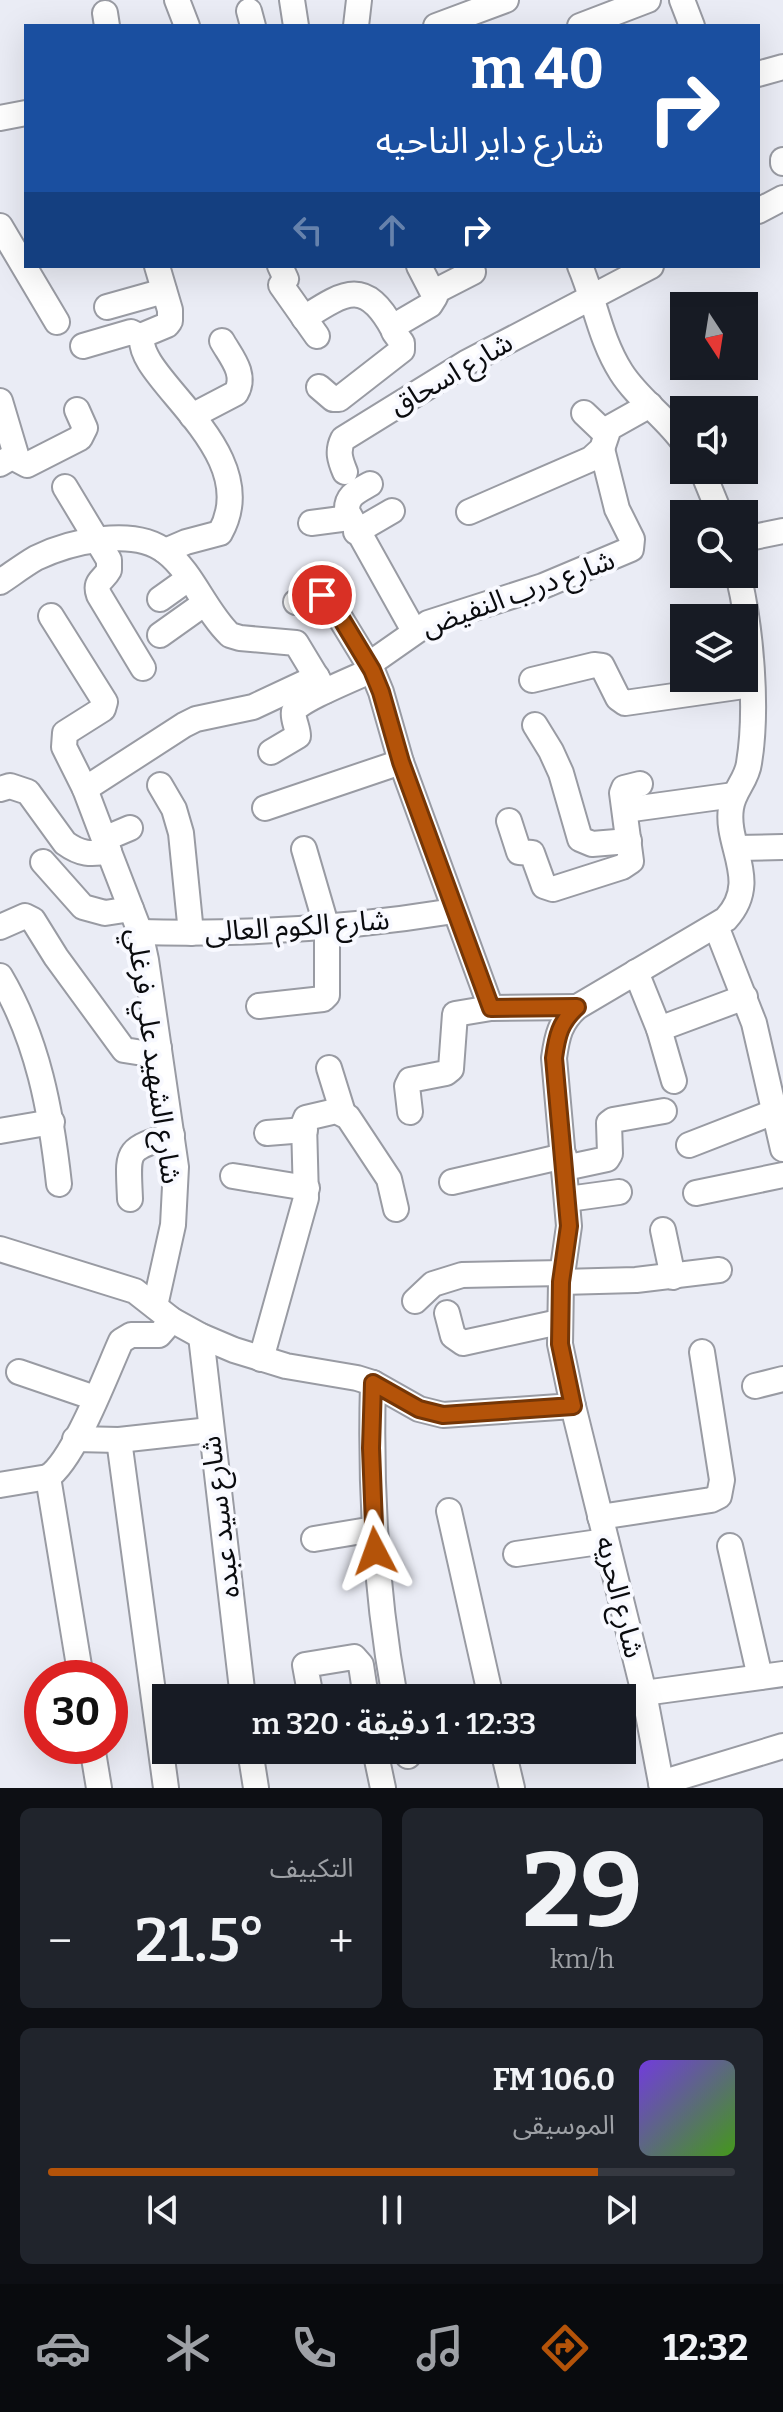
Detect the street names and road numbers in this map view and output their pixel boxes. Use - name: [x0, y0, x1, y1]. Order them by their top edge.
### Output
- street label: شارع اسحاق: [384, 326, 520, 426]
- street label: شارع درب النفيض: [417, 543, 620, 647]
- street label: شارع الكوم العالى: [203, 903, 391, 953]
- street label: شارع الشهيد علي فرغلي: [115, 926, 188, 1187]
- street label: شارع سيد عبده: [194, 1434, 250, 1600]
- street label: شارع الحريه: [585, 1533, 651, 1662]

